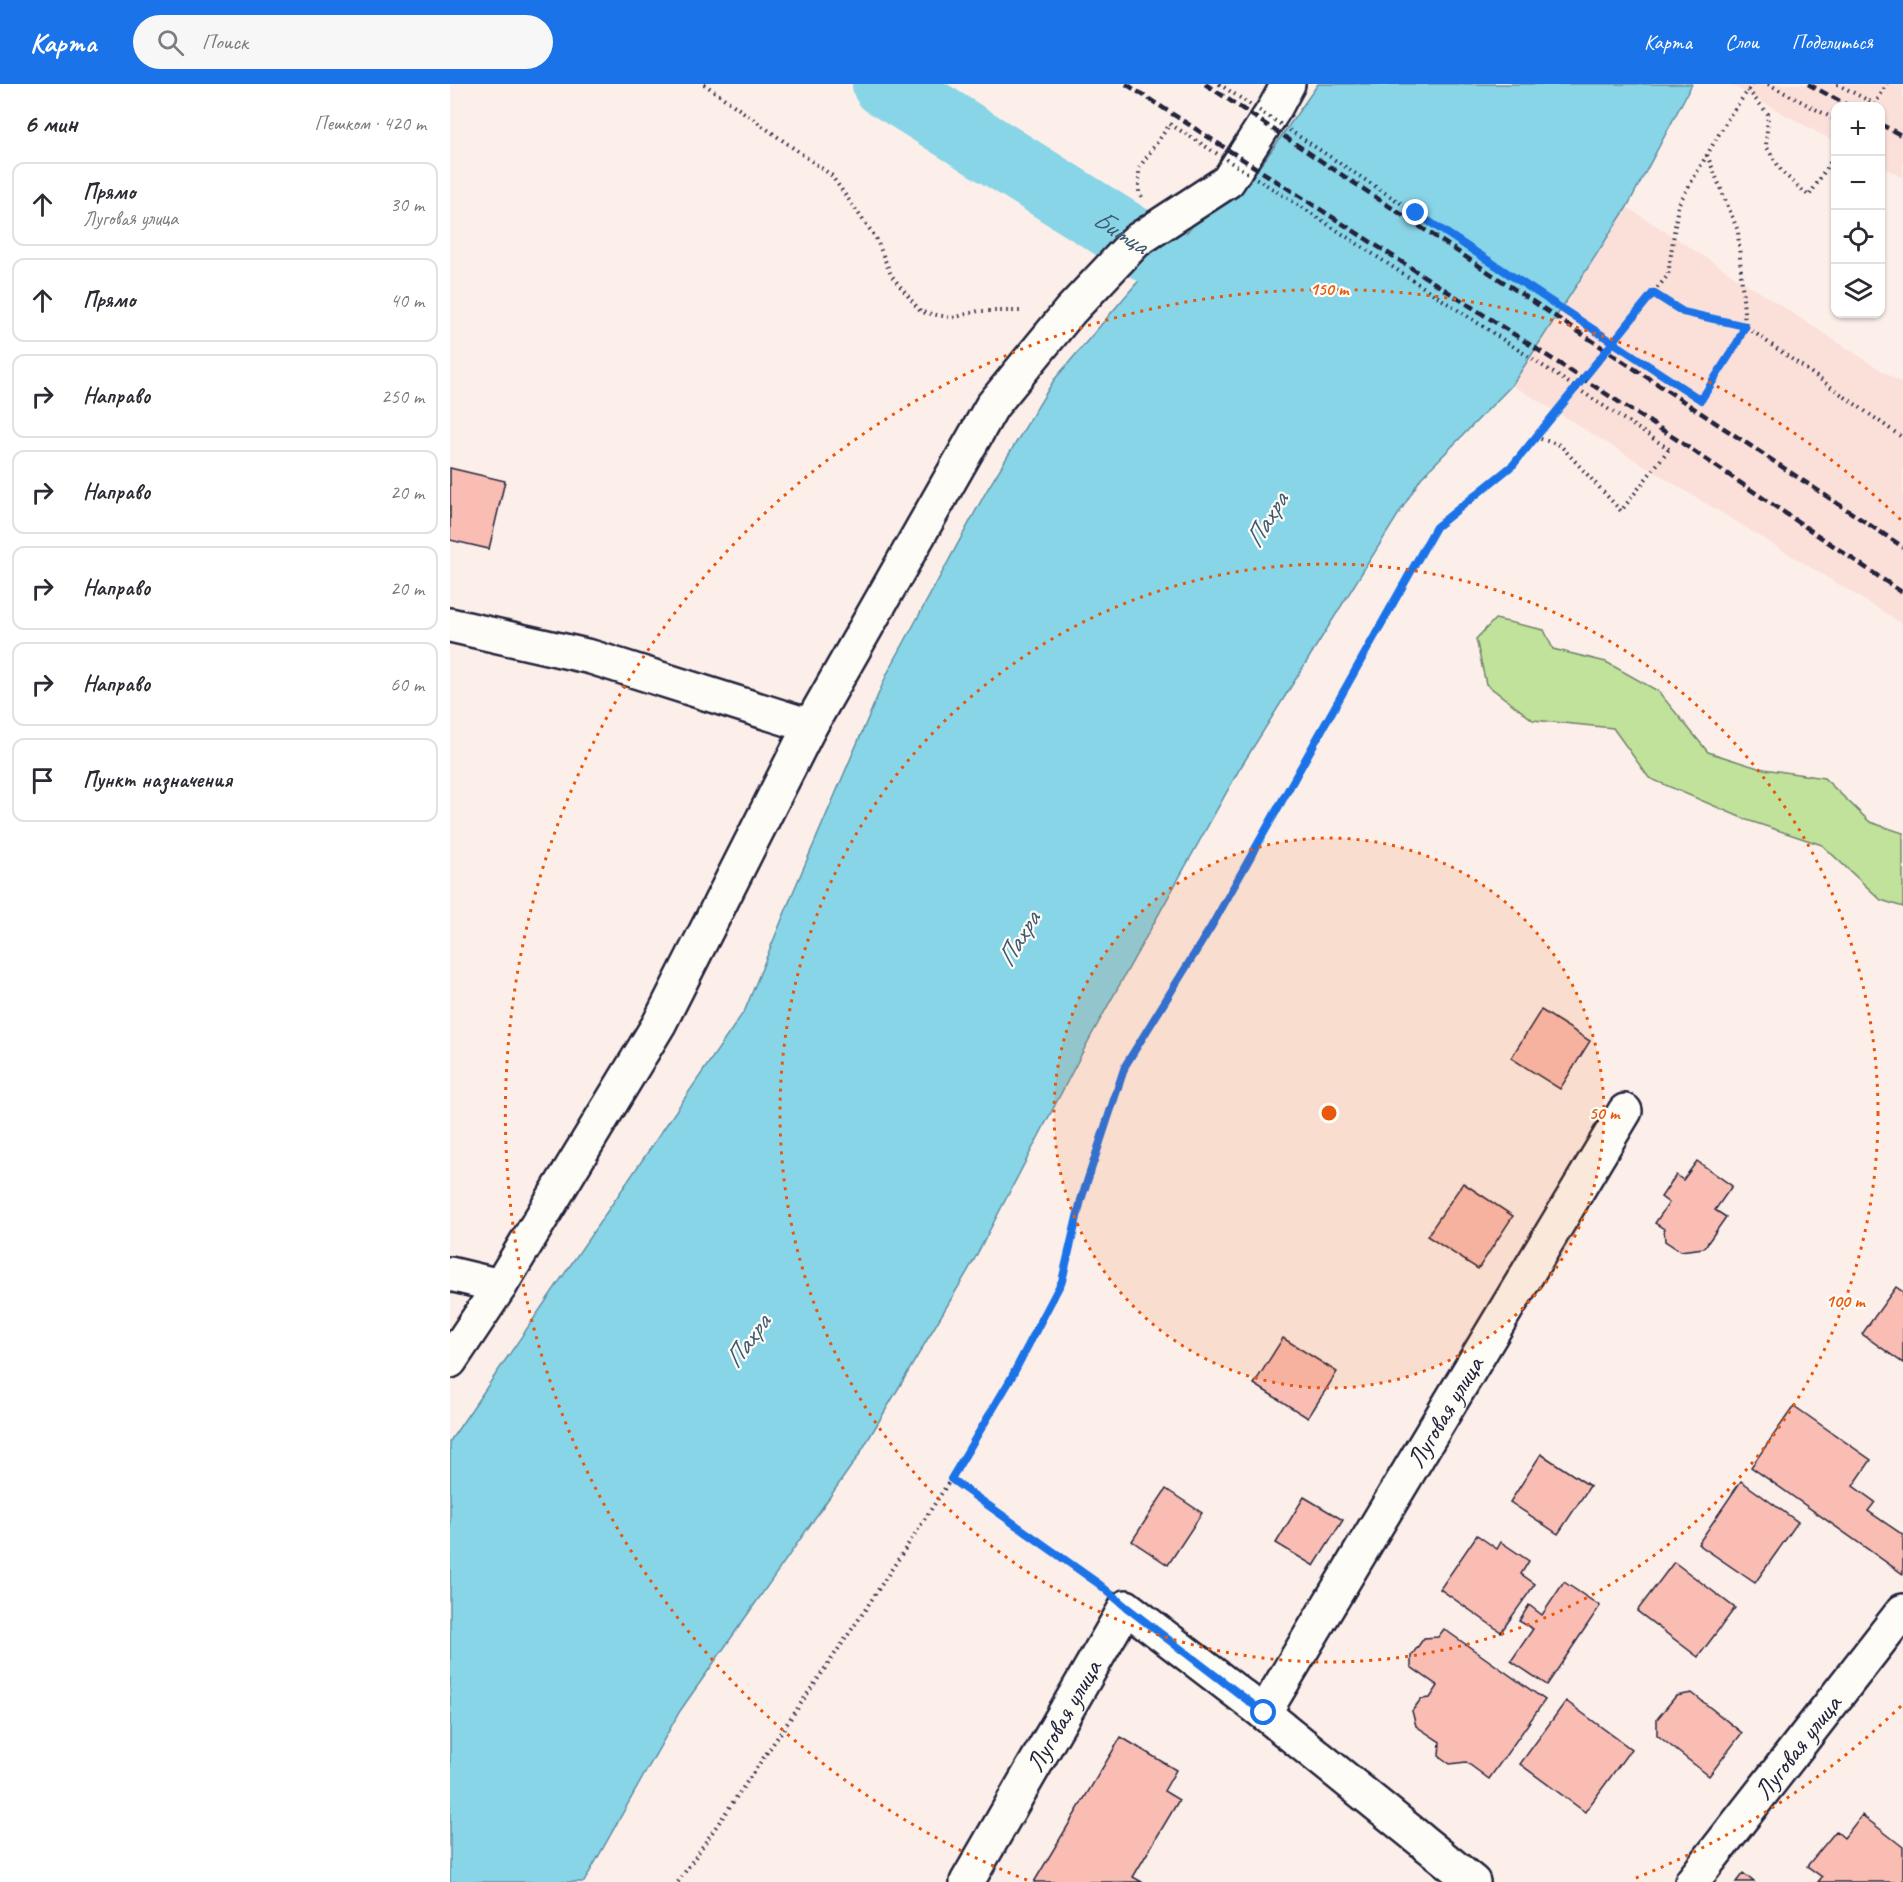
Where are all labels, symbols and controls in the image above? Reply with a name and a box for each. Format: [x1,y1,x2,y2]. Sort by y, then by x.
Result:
search box [133,15,553,69]
text: Карта [30,25,97,60]
icon: search [154,26,187,59]
text: Поиск [202,28,248,56]
text: Карта [1644,29,1692,55]
text: Слои [1725,29,1759,55]
text: Поделиться [1792,29,1873,55]
map controls [1831,102,1885,318]
button: + [1831,102,1885,156]
text: 6 мин [24,107,77,140]
text: Пешком · 420 m [314,111,426,136]
button: − [1831,156,1885,210]
text: Прямо [83,178,135,206]
icon: ahead [26,188,59,221]
text: 30 m [390,192,424,217]
route end [1402,199,1428,225]
water label: Битца [1087,202,1156,263]
text: Луговая улица [83,206,178,231]
button: locate [1831,210,1885,264]
button: layers [1831,264,1885,318]
text: 150 m [1310,278,1350,300]
icon: ahead [26,284,59,317]
text: Прямо [83,286,135,314]
text: 40 m [390,288,424,313]
icon: right [26,380,59,413]
text: Направо [83,382,150,410]
text: 250 m [381,384,424,409]
icon: right [26,476,59,509]
text: Направо [83,478,150,506]
text: 20 m [390,480,424,505]
water label: Пахра [1236,484,1297,554]
icon: right [26,572,59,605]
text: Направо [83,574,150,602]
text: 20 m [390,576,424,601]
icon: right [26,668,59,701]
text: Направо [83,670,150,698]
text: 60 m [390,672,424,697]
icon: arrive [26,764,59,797]
text: Пункт назначения [83,766,232,794]
water label: Пахра [988,903,1049,973]
text: 50 m [1589,1102,1621,1124]
centre of rings [1319,1103,1339,1123]
text: 100 m [1826,1290,1866,1312]
water label: Пахра [716,1306,779,1375]
street label: Луговая улица [1399,1349,1492,1474]
street label: Луговая улица [1018,1653,1110,1778]
street label: Луговая улица [1746,1687,1849,1806]
route start [1250,1699,1276,1725]

